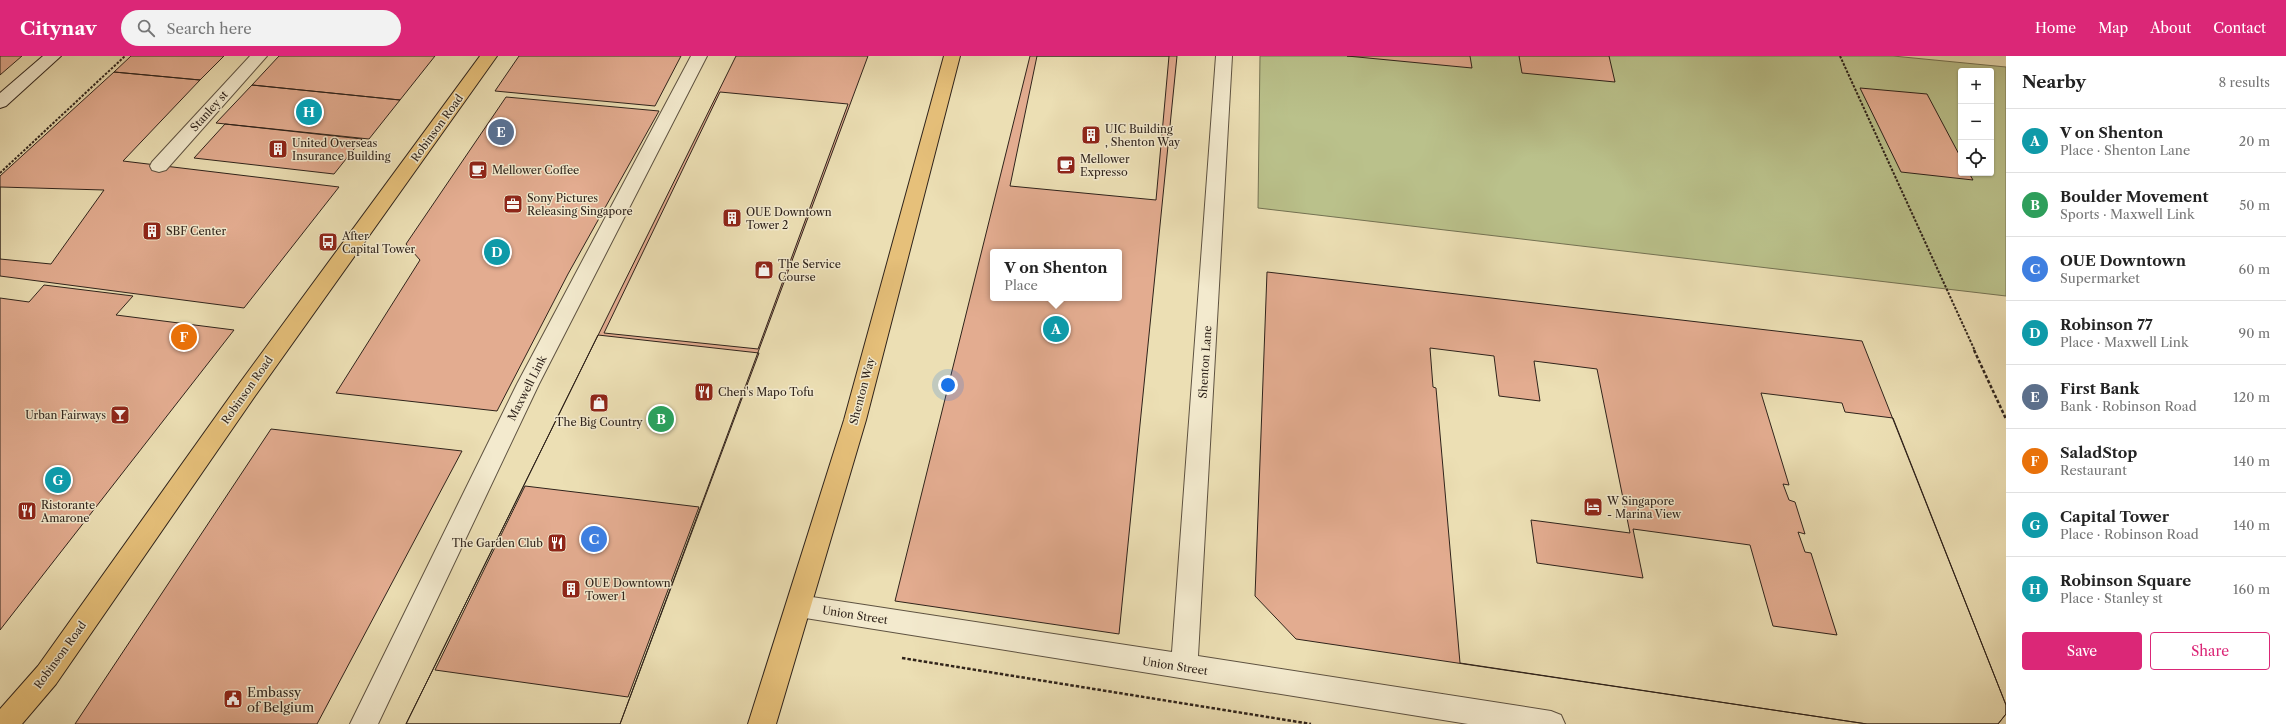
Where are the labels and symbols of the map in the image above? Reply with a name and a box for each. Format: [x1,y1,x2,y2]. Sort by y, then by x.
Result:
street label: Stanley st [187,88,231,134]
street label: Robinson Road [408,91,466,165]
pin: H [296,97,322,127]
pin: E [488,117,514,147]
place label: UIC Building , Shenton Way [1105,122,1181,149]
building icon: UIC Building , Shenton Way [1080,124,1102,146]
place label: United Overseas Insurance Building [292,136,391,163]
building icon: United Overseas Insurance Building [267,138,289,160]
place label: Mellower Expresso [1080,152,1130,179]
cafe icon: Mellower Expresso [1055,154,1077,176]
cafe icon: Mellower Coffee [467,159,489,181]
place label: Mellower Coffee [492,163,579,177]
place label: Sony Pictures Releasing Singapore [527,191,633,218]
office icon: Sony Pictures Releasing Singapore [502,193,524,215]
place label: OUE Downtown Tower 2 [746,205,832,232]
building icon: OUE Downtown Tower 2 [721,207,743,229]
building icon: SBF Center [141,220,163,242]
place label: SBF Center [166,224,227,238]
place label: After Capital Tower [341,229,416,256]
bus stop icon: After Capital Tower [317,231,339,253]
pin: D [484,237,510,267]
place label: The Service Course [778,257,841,284]
shop icon: The Service Course [753,259,775,281]
pin: A [1043,314,1069,344]
pin: F [171,322,197,352]
street label: Shenton Lane [1195,325,1215,399]
street label: Maxwell Link [505,352,550,423]
street label: Robinson Road [218,353,276,427]
street label: Shenton Way [846,355,878,426]
your location [938,375,958,395]
restaurant icon: Chen's Mapo Tofu [693,381,715,403]
place label: Chen's Mapo Tofu [718,385,814,399]
shop icon: The Big Country [588,392,610,414]
bar icon: Urban Fairways [109,404,131,426]
pin: B [648,404,674,434]
place label: Urban Fairways [25,408,106,422]
place label: The Big Country [555,415,644,429]
pin: G [45,465,71,495]
place label: W Singapore - Marina View [1606,494,1682,521]
hotel icon: W Singapore - Marina View [1582,496,1604,518]
place label: Ristorante Amarone [40,498,95,525]
restaurant icon: Ristorante Amarone [16,500,38,522]
pin: C [581,524,607,554]
restaurant icon: The Garden Club [546,532,568,554]
place label: The Garden Club [452,536,543,550]
place label: OUE Downtown Tower 1 [585,576,671,603]
building icon: OUE Downtown Tower 1 [560,578,582,600]
street label: Union Street [821,603,889,627]
street label: Robinson Road [31,618,89,692]
street label: Union Street [1141,654,1209,678]
place label: Embassy of Belgium [247,684,314,715]
public building icon: Embassy of Belgium [222,688,244,710]

